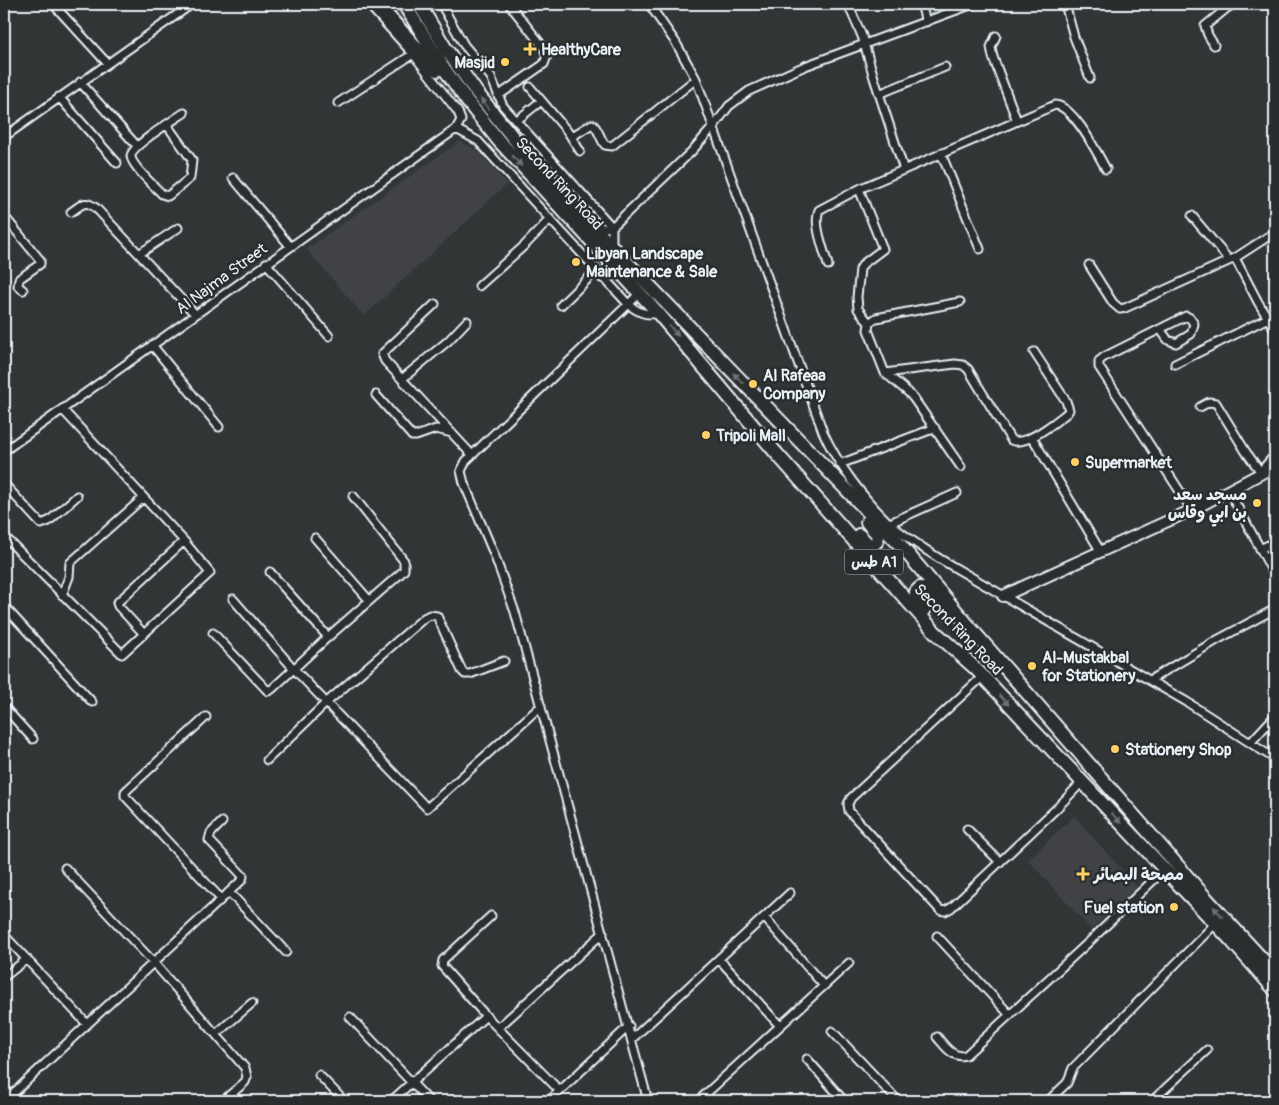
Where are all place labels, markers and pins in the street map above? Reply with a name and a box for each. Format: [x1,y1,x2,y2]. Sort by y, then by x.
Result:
place label: HealthyCare [541,40,622,60]
marker: HealthyCare [523,42,537,56]
place label: Masjid [455,53,495,73]
marker: Masjid [499,56,511,68]
place label: Libyan Landscape Maintenance & Sale [586,244,718,282]
marker: Libyan Landscape Maintenance & Sale [570,256,582,268]
place label: Al Rafeaa Company [763,366,826,404]
marker: Al Rafeaa Company [747,378,759,390]
place label: Tripoli Mall [715,426,786,446]
marker: Tripoli Mall [700,429,712,441]
place label: Supermarket [1085,453,1172,473]
marker: Supermarket [1069,456,1081,468]
place label: مسجد سعد بن ابي وقاس [1168,485,1247,527]
marker: مسجد سعد بن ابي وقاس [1251,497,1263,509]
place label: Al-Mustakbal for Stationery [1042,648,1135,686]
marker: Al-Mustakbal for Stationery [1026,660,1038,672]
place label: Stationery Shop [1125,740,1232,760]
marker: Stationery Shop [1109,743,1121,755]
place label: مصحة البصائر [1092,865,1184,885]
marker: مصحة البصائر [1076,867,1090,881]
place label: Fuel station [1084,898,1164,918]
marker: Fuel station [1168,901,1180,913]

